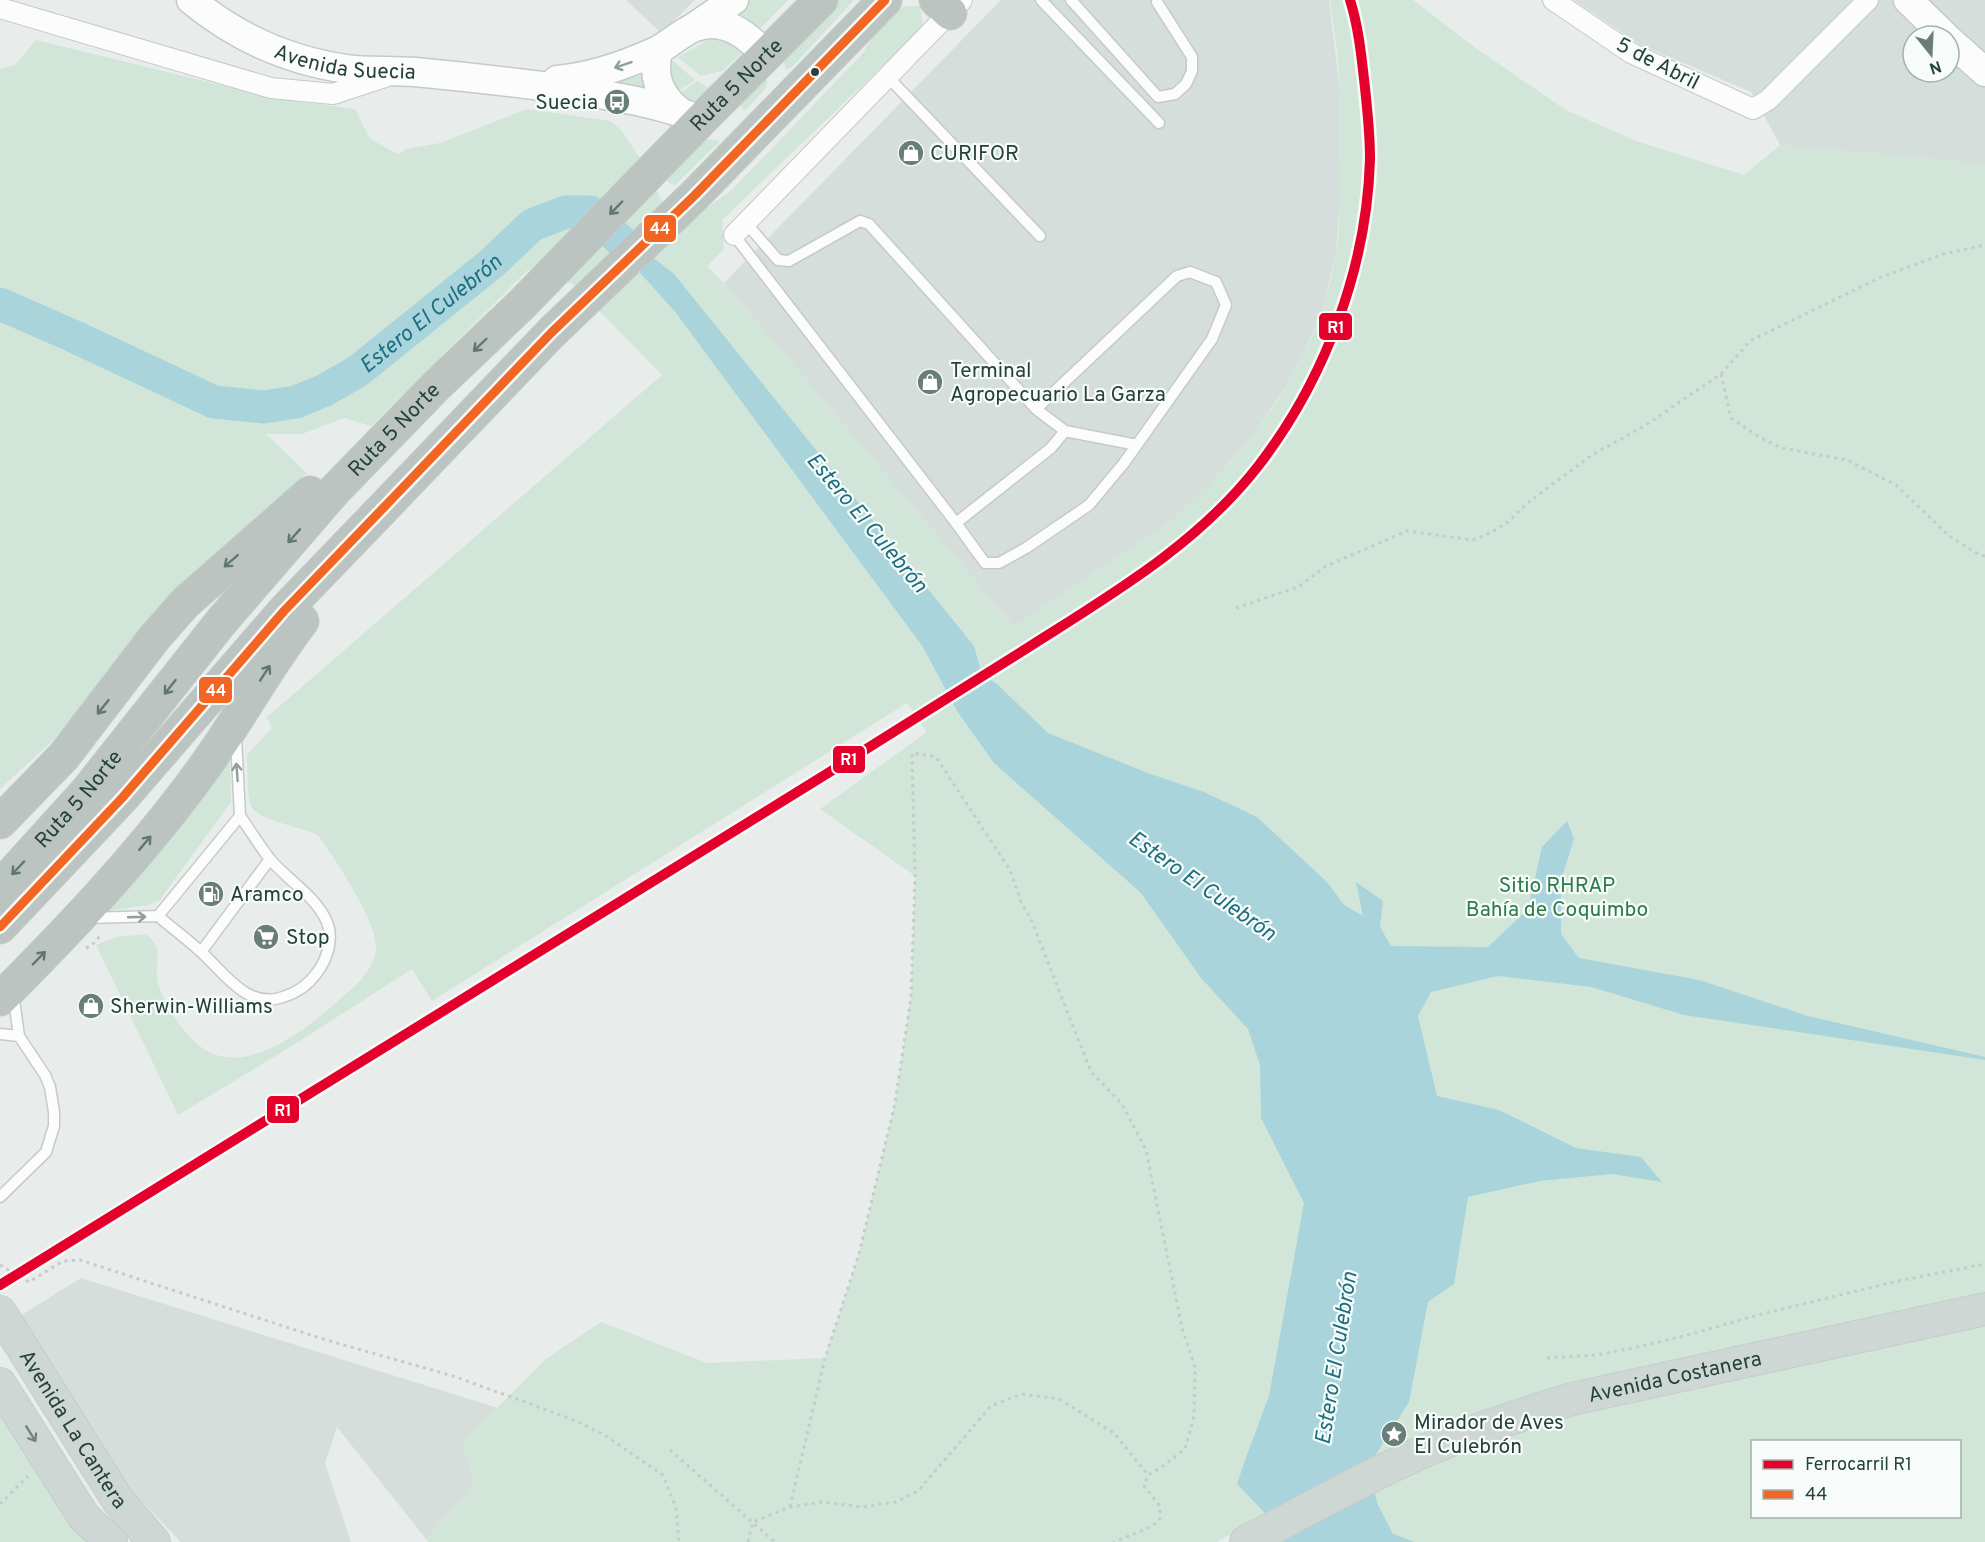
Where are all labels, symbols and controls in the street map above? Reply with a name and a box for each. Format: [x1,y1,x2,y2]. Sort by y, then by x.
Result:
north arrow [1901,24,1961,84]
street label: 5 de Abril [1611,32,1704,97]
street label: Ruta 5 Norte [685,33,790,138]
street label: Avenida Suecia [270,39,417,87]
text: N [1926,55,1944,78]
one-way arrow [614,61,633,72]
unlabelled marker [809,66,821,78]
bus stop icon: Suecia [602,87,632,117]
place label: Suecia [535,90,598,117]
shop icon: CURIFOR [896,138,926,168]
place label: CURIFOR [930,141,1019,168]
one-way arrow [609,201,624,216]
line badge: 44 [643,214,677,243]
text: 44 [650,220,670,240]
water label: Estero El Culebrón [355,250,509,380]
line badge: R1 [1318,312,1353,341]
text: R1 [1327,319,1345,339]
one-way arrow [472,337,487,352]
place label: Terminal Agropecuario La Garza [950,358,1166,409]
shop icon: Terminal Agropecuario La Garza [915,367,945,397]
street label: Ruta 5 Norte [343,378,447,483]
water label: Estero El Culebrón [800,448,933,599]
one-way arrow [287,529,301,544]
one-way arrow [224,554,239,568]
one-way arrow [259,666,271,682]
line badge: 44 [198,676,233,704]
one-way arrow [164,679,177,695]
text: 44 [206,682,226,702]
one-way arrow [96,699,109,715]
street label: Ruta 5 Norte [30,745,129,855]
line badge: R1 [832,745,866,774]
text: R1 [840,751,858,771]
one-way arrow [232,763,243,782]
water label: Estero El Culebrón [1122,826,1281,948]
one-way arrow [139,835,152,851]
one-way arrow [11,861,25,876]
park label: Sitio RHRAP Bahía de Coquimbo [1466,873,1648,924]
fuel station icon: Aramco [196,879,226,909]
place label: Aramco [230,882,304,909]
one-way arrow [126,911,146,922]
supermarket icon: Stop [251,922,281,952]
place label: Stop [286,925,330,952]
one-way arrow [32,951,47,966]
shop icon: Sherwin-Williams [76,991,106,1021]
place label: Sherwin-Williams [110,994,273,1021]
line badge: R1 [266,1095,300,1124]
text: R1 [274,1102,292,1122]
water label: Estero El Culebrón [1310,1270,1364,1447]
street label: Avenida La Cantera [12,1345,132,1515]
street label: Avenida Costanera [1586,1346,1764,1410]
place label: Mirador de Aves El Culebrón [1414,1410,1564,1461]
place icon: Mirador de Aves El Culebrón [1379,1419,1409,1449]
one-way arrow [26,1425,38,1442]
legend [1751,1440,1961,1518]
text: Ferrocarril R1 [1805,1454,1912,1477]
text: 44 [1805,1484,1827,1507]

